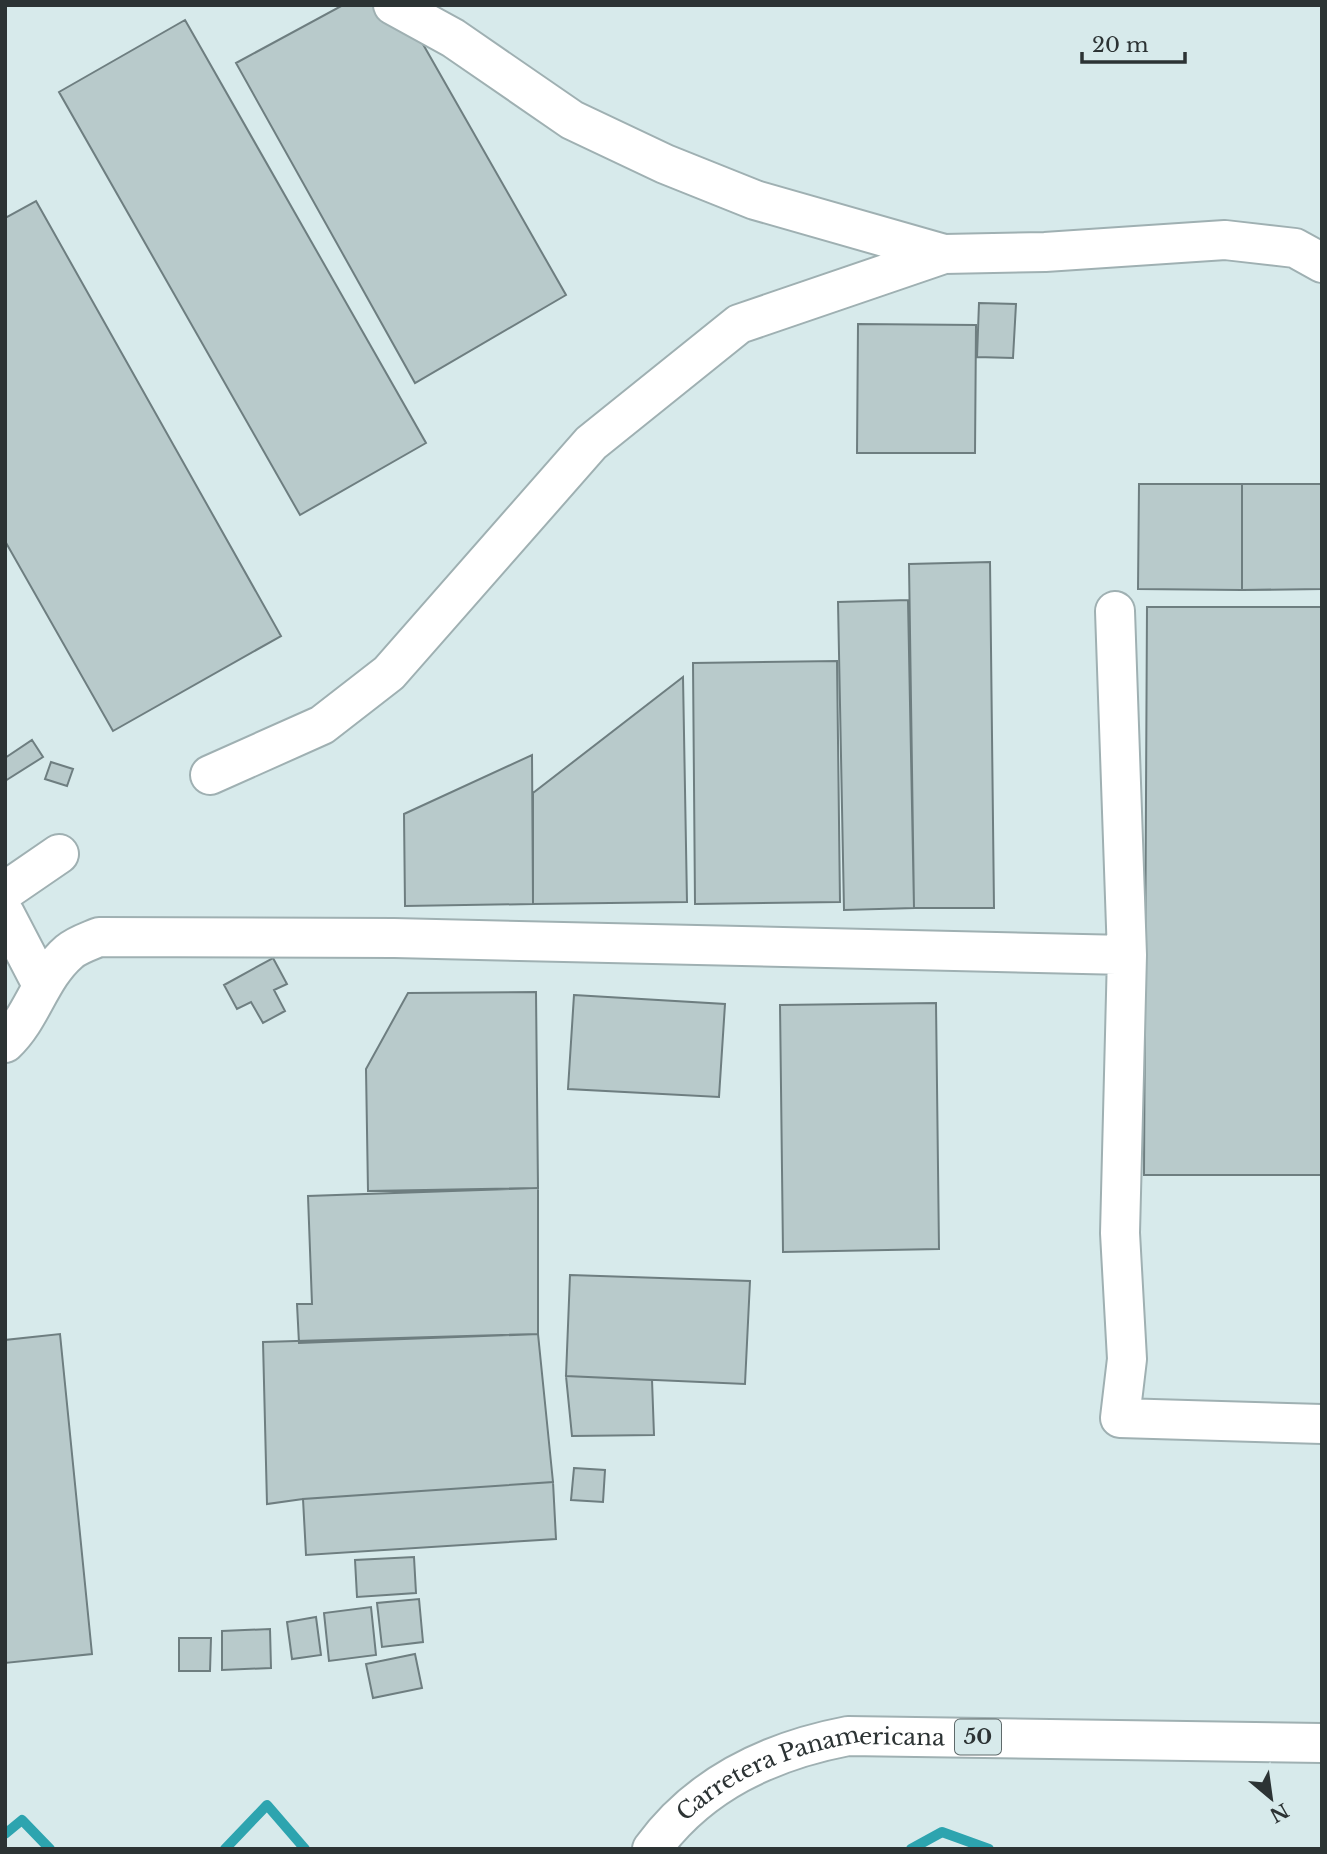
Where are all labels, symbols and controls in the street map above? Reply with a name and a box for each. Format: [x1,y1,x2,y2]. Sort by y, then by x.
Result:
scale bar [1082,21,1185,65]
text: 20 m [1092,32,1149,58]
street label: Carretera Panamericana [671,1720,945,1826]
road number: 50 [955,1720,1001,1754]
north arrow [1236,1763,1306,1833]
text: N [1265,1798,1292,1827]

